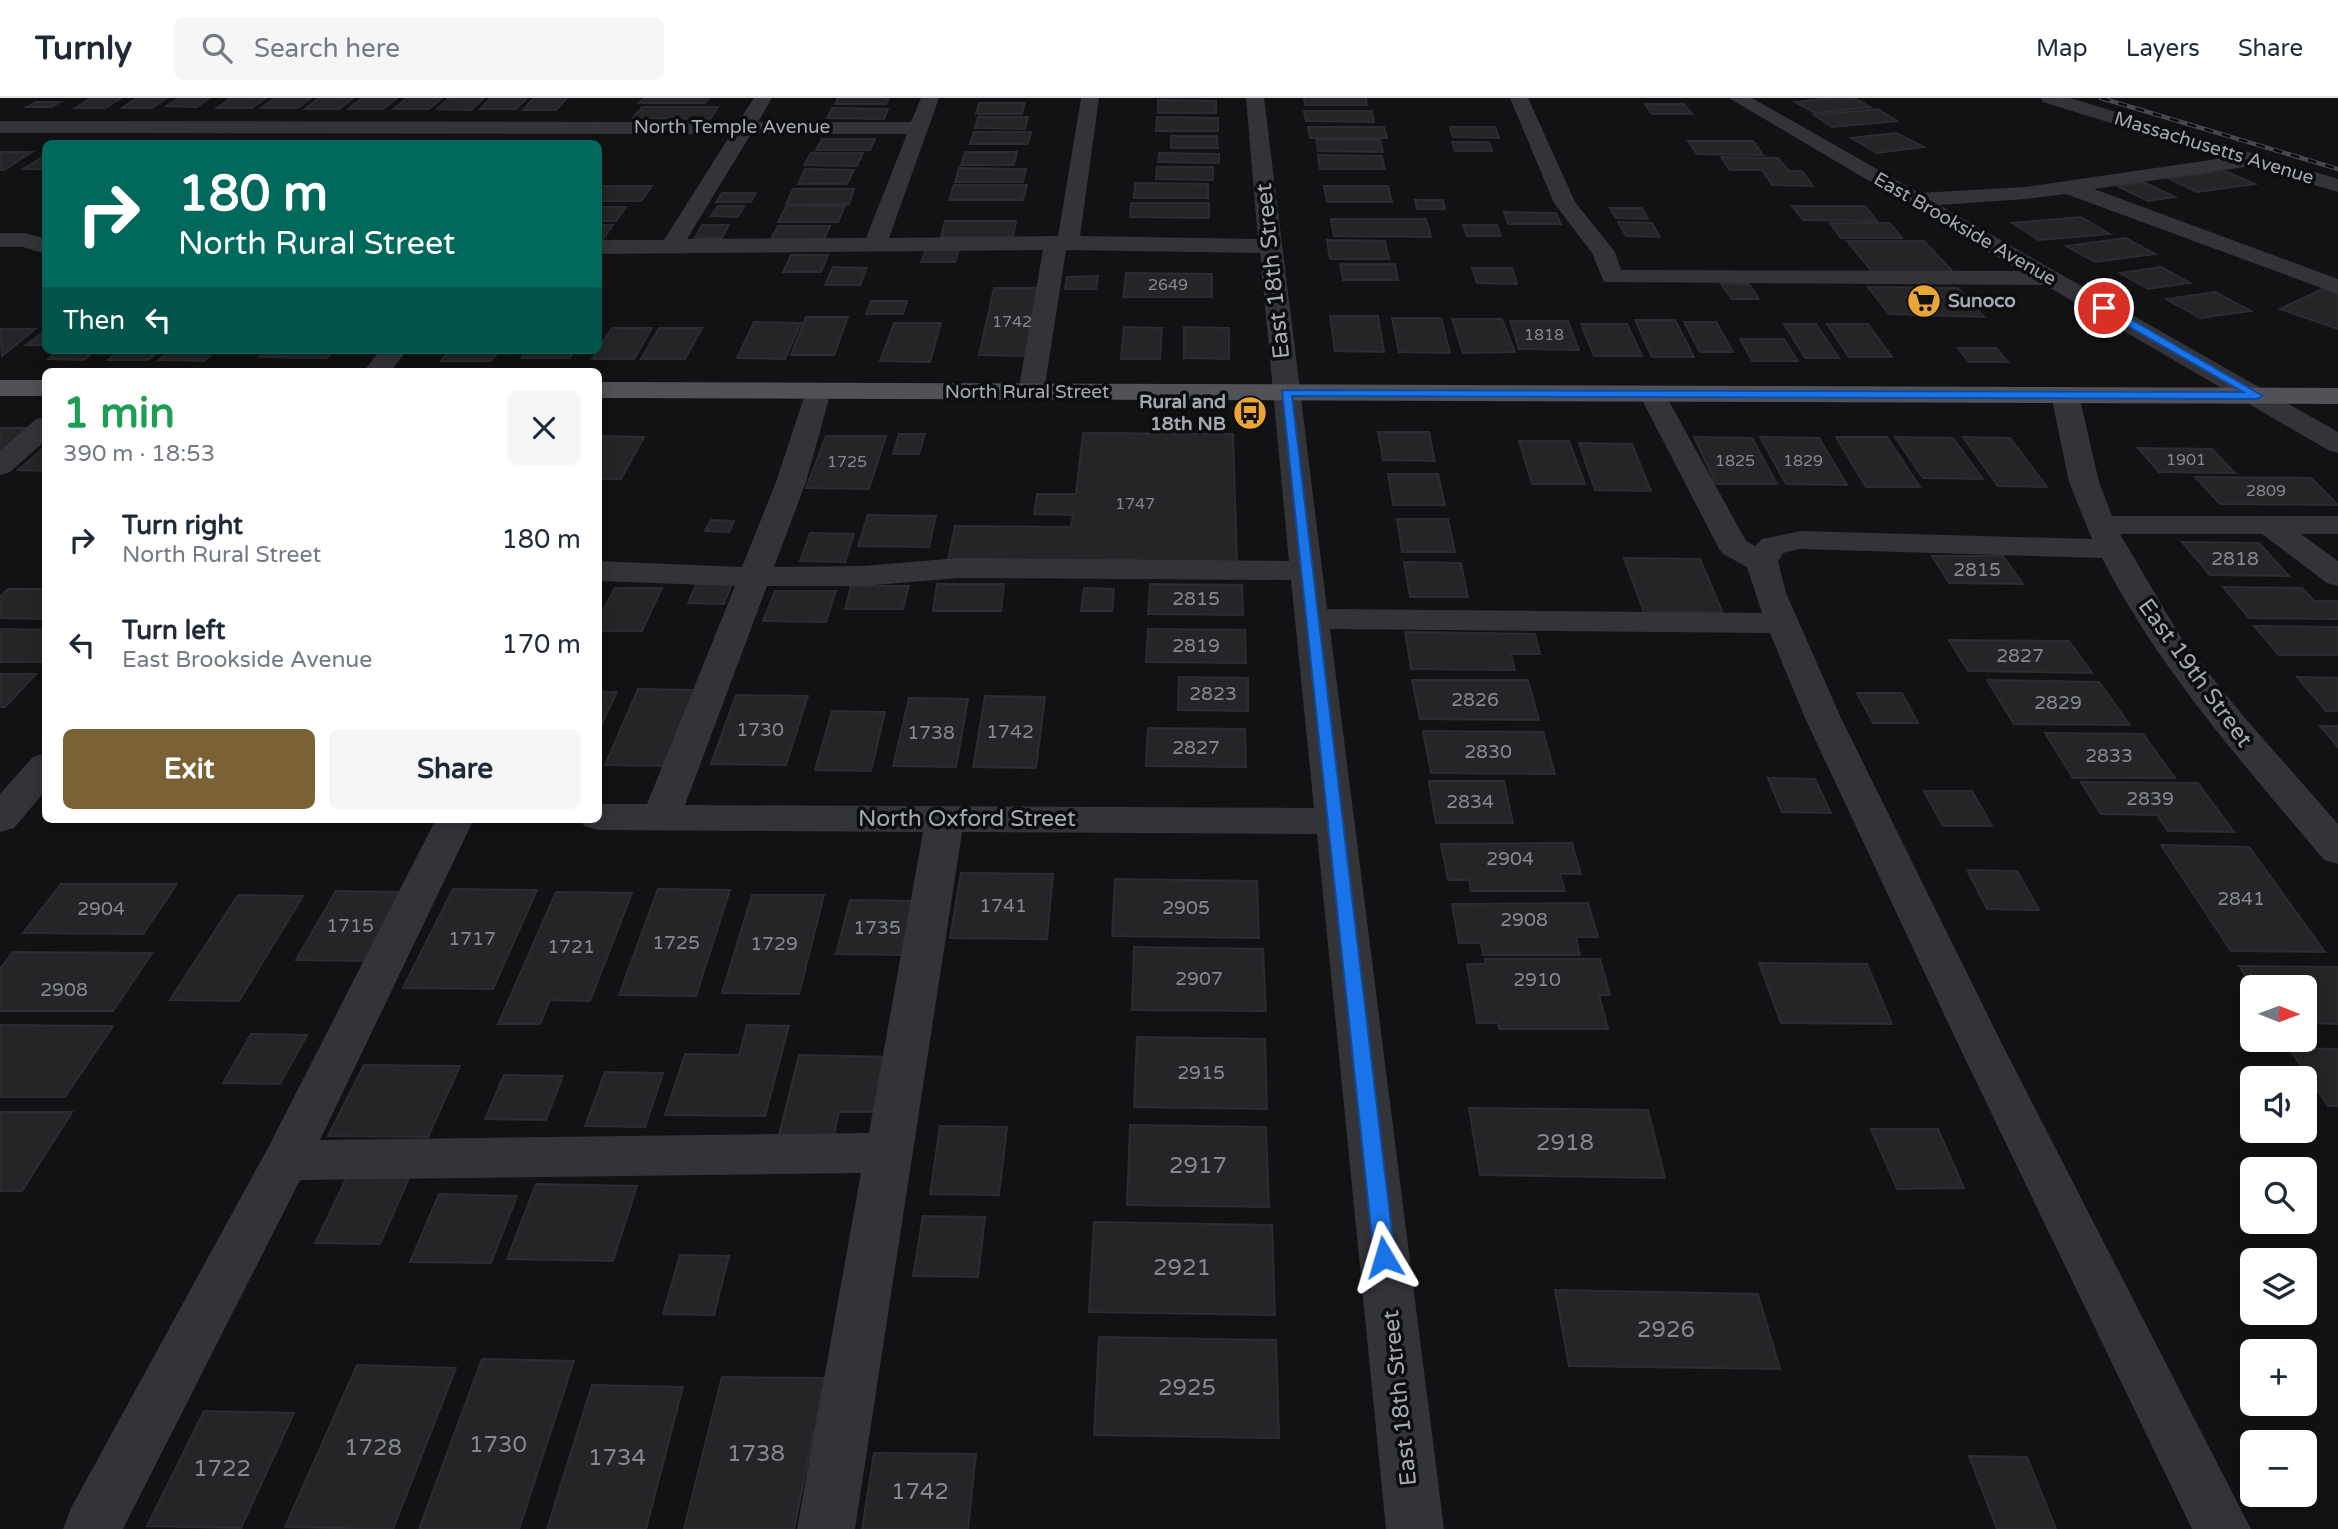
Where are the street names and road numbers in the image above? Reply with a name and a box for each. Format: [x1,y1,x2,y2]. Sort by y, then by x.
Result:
street label: Massachusetts Avenue [2112,107,2316,189]
street label: North Temple Avenue [634,116,830,138]
street label: East Brookside Avenue [1870,168,2060,290]
street label: East 18th Street [1250,182,1296,360]
street label: North Rural Street [945,381,1109,403]
street label: East 19th Street [2132,593,2258,753]
street label: North Oxford Street [858,805,1076,833]
street label: East 18th Street [1377,1309,1423,1487]

